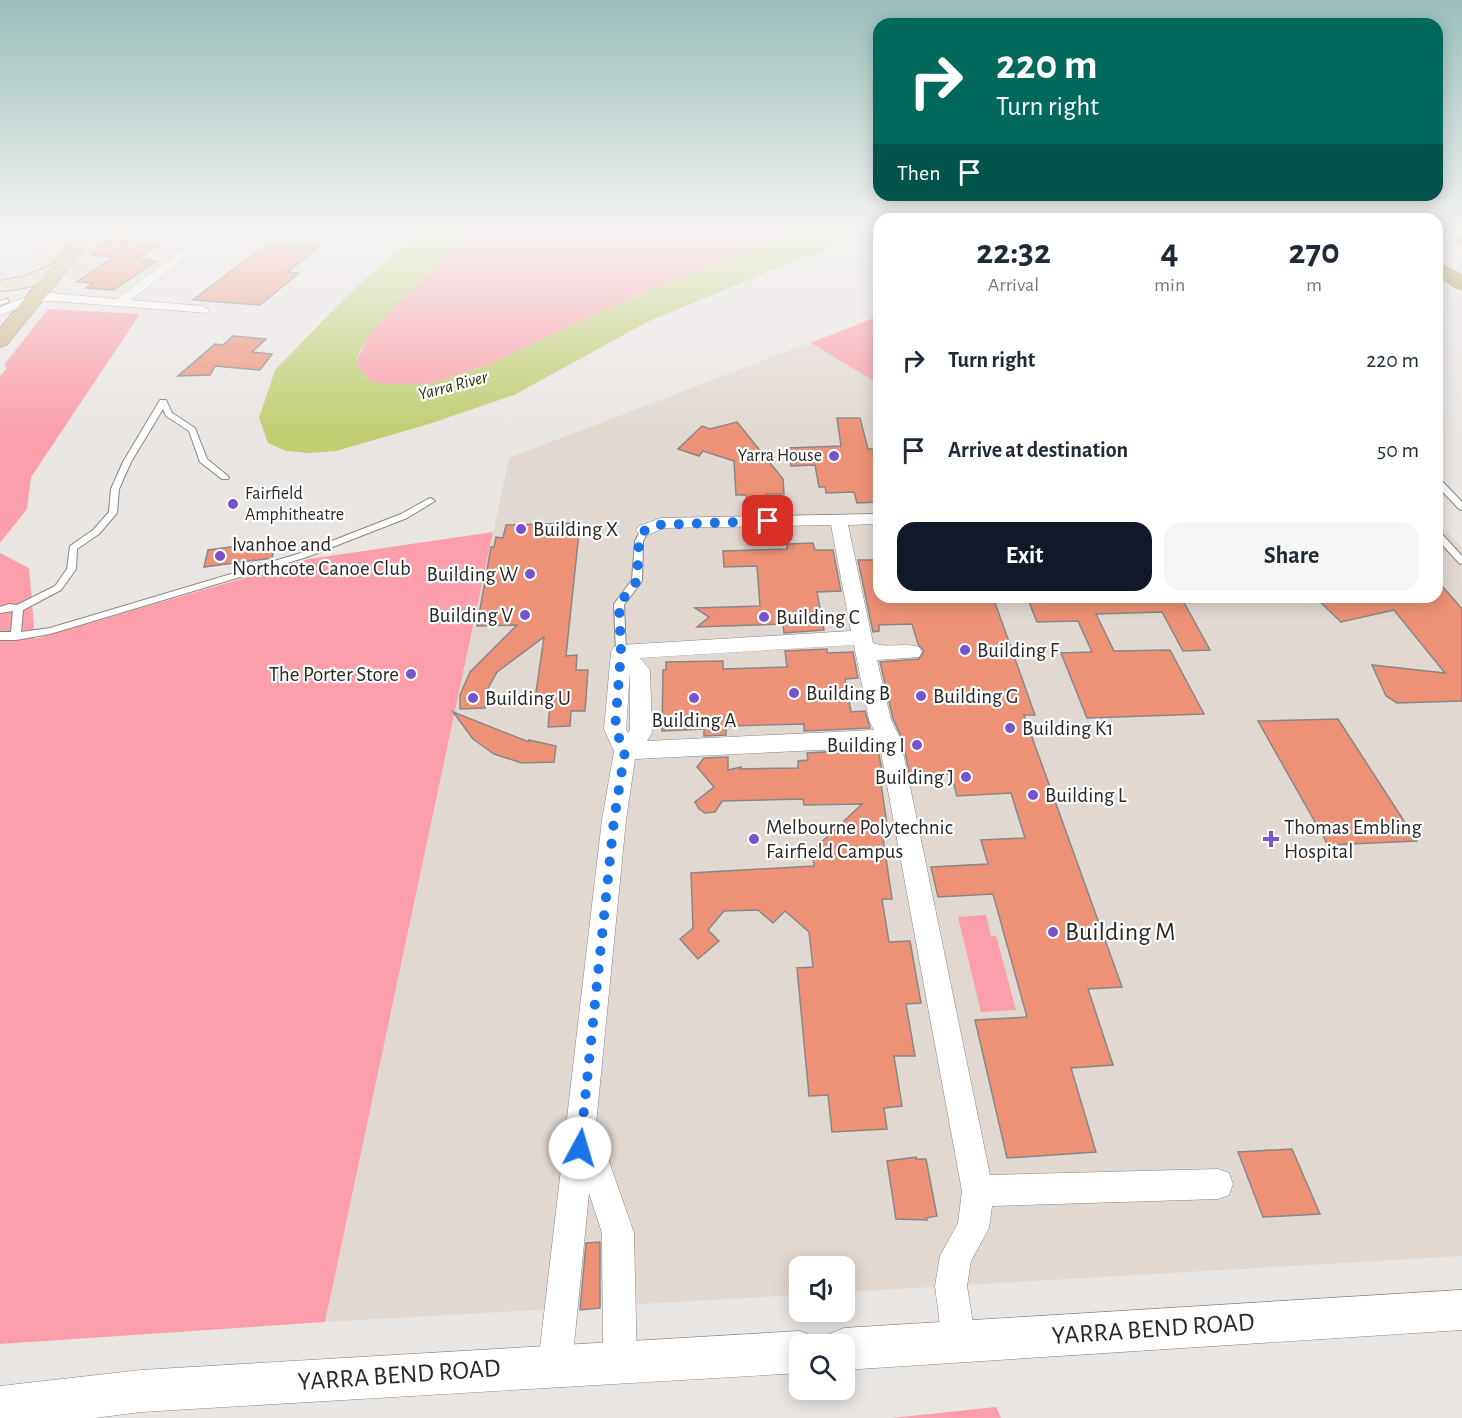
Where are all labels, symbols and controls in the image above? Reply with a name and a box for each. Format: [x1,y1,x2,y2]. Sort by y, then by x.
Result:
icon: right [897,42,975,120]
text: 220 m [996,44,1098,86]
text: Turn right [996,93,1099,120]
icon: arrive [953,156,986,189]
text: Then [897,162,941,184]
text: 22:32 [976,234,1051,270]
text: 4 [1161,234,1179,270]
text: 270 [1288,234,1340,270]
text: Arrival [988,275,1039,295]
text: min [1154,275,1185,295]
text: m [1306,275,1322,295]
icon: right [897,344,930,377]
text: Turn right [948,349,1035,371]
text: 220 m [1366,349,1419,371]
water label: Yarra River [416,368,491,404]
icon: arrive [897,434,930,467]
text: Arrive at destination [948,439,1128,461]
text: 50 m [1377,439,1419,461]
place label: Yarra House [738,447,822,465]
marker: Yarra House [827,449,841,463]
place label: Fairfield Amphitheatre [245,485,344,524]
pin [742,495,793,546]
marker: Fairfield Amphitheatre [226,497,240,511]
icon: arrive [751,504,784,537]
place label: Building X [533,519,618,540]
marker: Building X [514,522,528,536]
button: Exit [897,522,1152,591]
button: Share [1164,522,1419,591]
place label: Ivanhoe and Northcote Canoe Club [232,534,411,579]
marker: Ivanhoe and Northcote Canoe Club [213,549,227,563]
place label: Building W [427,564,518,585]
marker: Building W [523,567,537,581]
place label: Building V [428,605,513,626]
place label: Building C [776,607,860,628]
marker: Building V [518,608,532,622]
marker: Building C [757,610,771,624]
place label: Building F [977,640,1060,661]
marker: Building F [958,643,972,657]
place label: The Porter Store [269,664,399,685]
marker: The Porter Store [404,667,418,681]
place label: Building B [806,683,890,704]
marker: Building B [787,686,801,700]
place label: Building G [933,686,1018,707]
place label: Building U [485,688,571,709]
marker: Building G [914,689,928,703]
marker: Building U [466,691,480,705]
marker: Building A [687,691,701,705]
place label: Building A [652,710,736,731]
place label: Building K1 [1022,718,1113,739]
marker: Building K1 [1003,721,1017,735]
place label: Building I [827,735,905,756]
marker: Building I [910,738,924,752]
place label: Building J [875,767,954,788]
marker: Building J [959,770,973,784]
place label: Building L [1045,785,1127,806]
marker: Building L [1026,788,1040,802]
place label: Melbourne Polytechnic Fairfield Campus [766,817,953,862]
place label: Thomas Embling Hospital [1284,817,1422,862]
marker: Thomas Embling Hospital [1262,830,1280,848]
marker: Melbourne Polytechnic Fairfield Campus [747,832,761,846]
place label: Building M [1065,919,1176,945]
marker: Building M [1046,925,1060,939]
position arrow [548,1116,612,1180]
map controls [789,1256,855,1400]
button: sound [789,1256,855,1322]
street label: YARRA BEND ROAD [1051,1309,1255,1349]
button: search [789,1334,855,1400]
street label: YARRA BEND ROAD [297,1355,501,1395]

